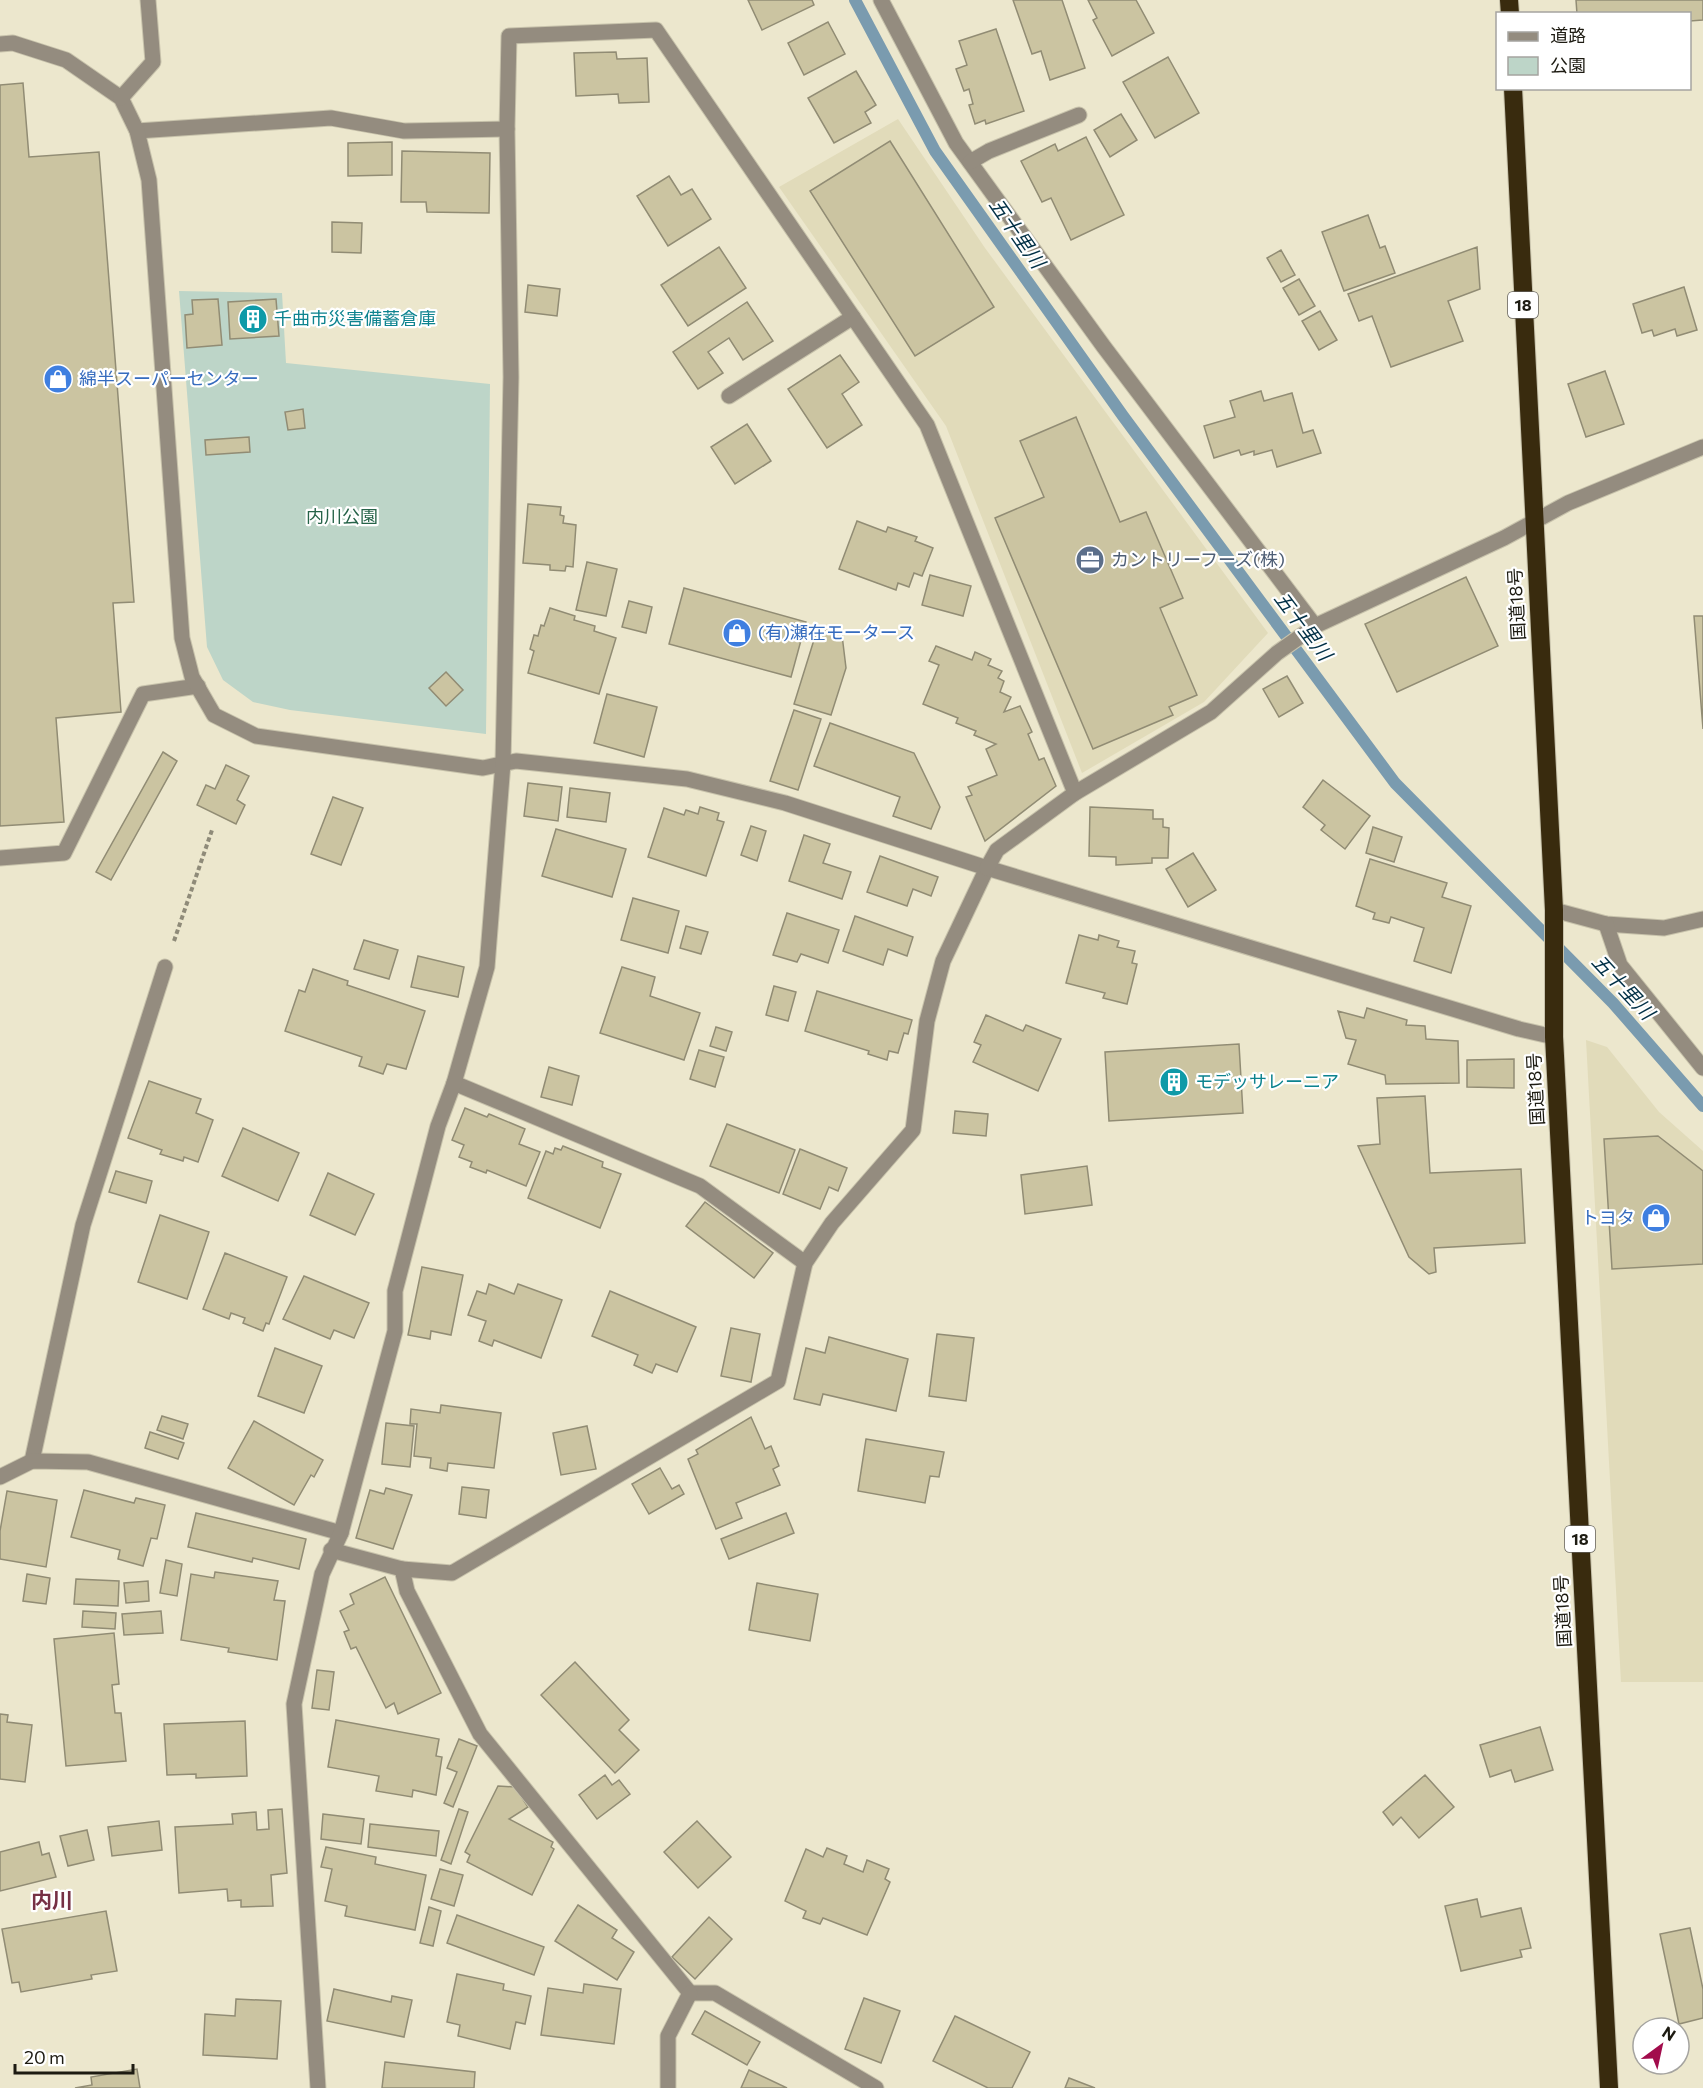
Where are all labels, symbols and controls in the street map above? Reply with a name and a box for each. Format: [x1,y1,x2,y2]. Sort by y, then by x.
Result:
legend [1496,12,1691,90]
text: 道路 [1550,24,1586,46]
text: 公園 [1550,54,1586,76]
water label: 五十里川 [985,193,1052,274]
road number: 18 [1508,292,1538,318]
building icon: 千曲市災害備蓄倉庫 [237,303,269,335]
place label: 千曲市災害備蓄倉庫 [274,307,436,329]
shop icon: 綿半スーパーセンター [42,363,74,395]
place label: 綿半スーパーセンター [79,367,259,389]
park label: 内川公園 [306,505,378,527]
office icon: カントリーフーズ(株) [1074,544,1106,576]
place label: カントリーフーズ(株) [1111,548,1285,570]
street label: 国道18号 [1503,567,1529,641]
water label: 五十里川 [1270,586,1339,666]
shop icon: (有)瀬在モータース [721,617,753,649]
place label: (有)瀬在モータース [758,621,915,643]
water label: 五十里川 [1588,949,1661,1025]
street label: 国道18号 [1522,1052,1548,1126]
building icon: モデッサレーニア [1158,1066,1190,1098]
place label: モデッサレーニア [1195,1070,1339,1092]
shop icon: トヨタ [1640,1202,1672,1234]
place label: トヨタ [1581,1206,1635,1228]
road number: 18 [1565,1526,1595,1552]
street label: 国道18号 [1549,1574,1575,1648]
district label: 内川 [31,1887,73,1912]
north arrow [1631,2016,1691,2076]
text: N [1659,2022,1680,2044]
scale bar [15,2037,134,2075]
text: 20 m [24,2046,65,2068]

